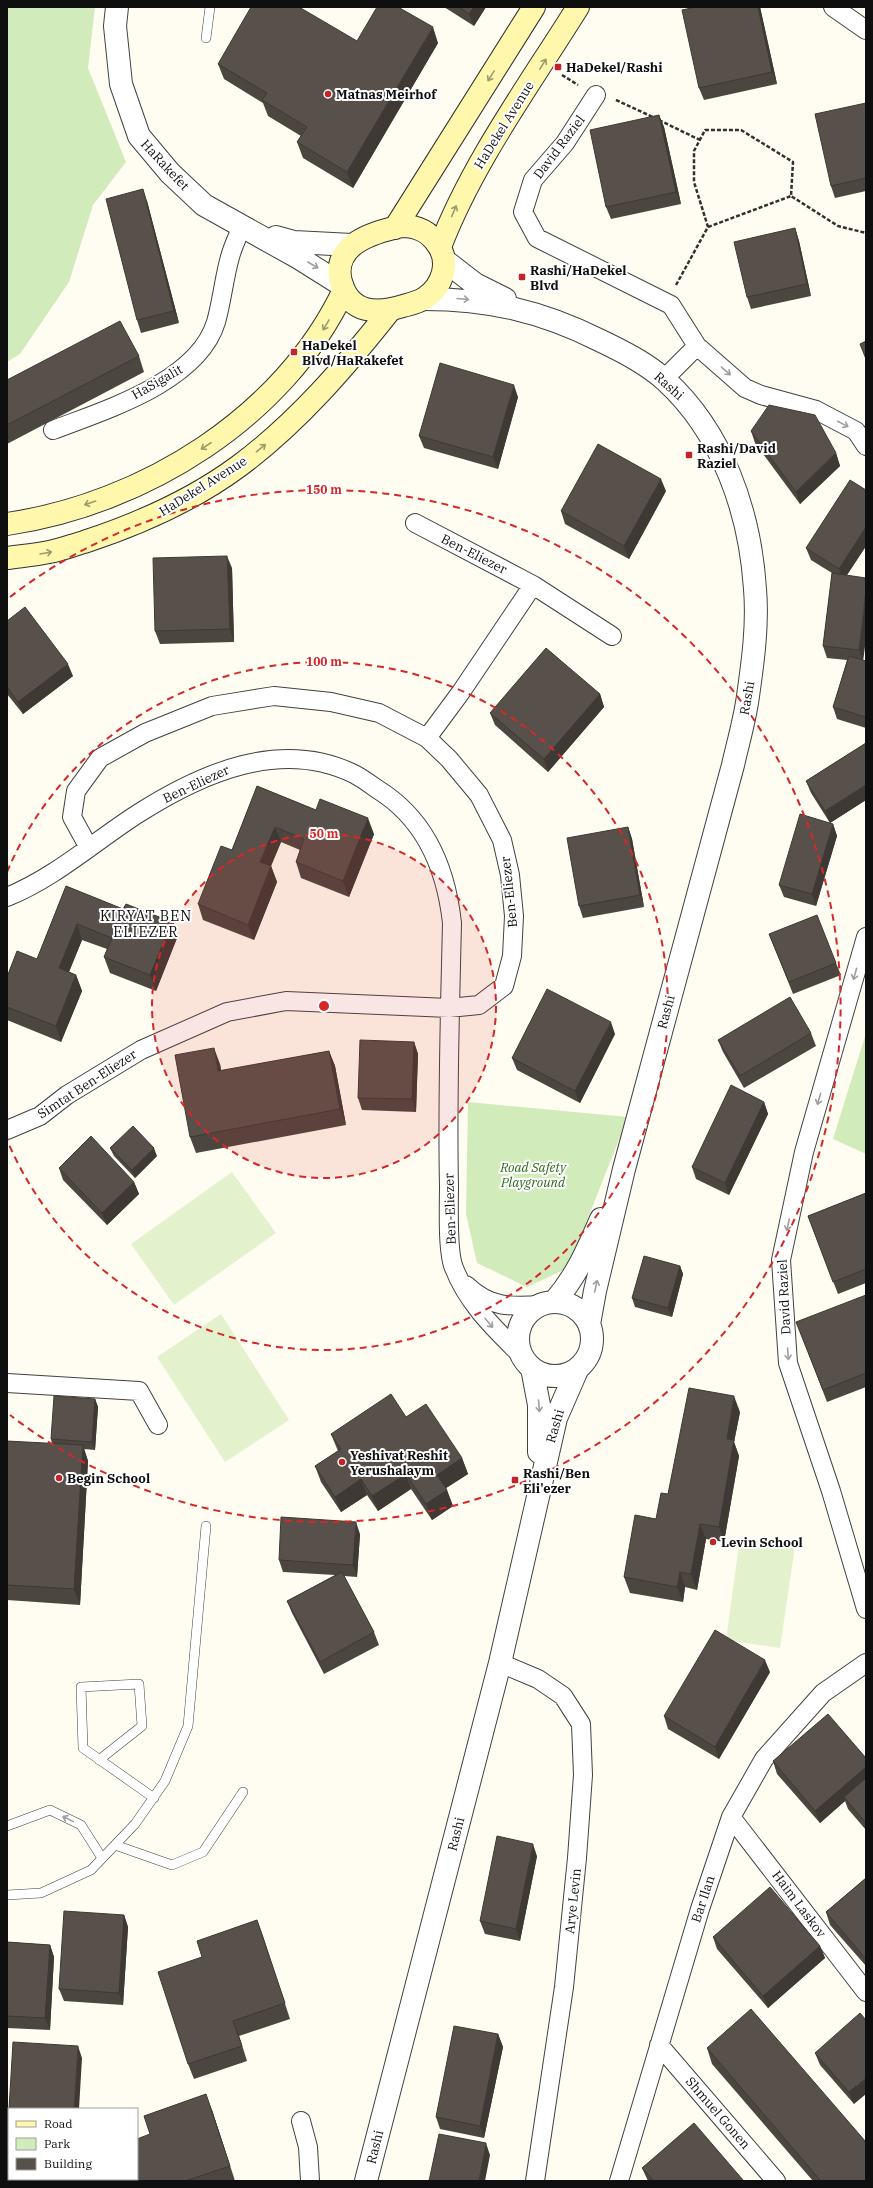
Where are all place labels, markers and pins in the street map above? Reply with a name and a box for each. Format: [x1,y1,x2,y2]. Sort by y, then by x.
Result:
place label: HaDekel/Rashi [566,59,663,76]
marker: HaDekel/Rashi [553,62,563,72]
place label: Matnas Meirhof [336,86,437,103]
marker: Matnas Meirhof [323,89,333,99]
place label: Rashi/HaDekel Blvd [530,262,627,294]
marker: Rashi/HaDekel Blvd [517,272,527,282]
place label: HaDekel Blvd/HaRakefet [302,337,403,369]
marker: HaDekel Blvd/HaRakefet [289,347,299,357]
place label: Rashi/David Raziel [697,440,776,472]
marker: Rashi/David Raziel [684,450,694,460]
centre of rings [317,999,331,1013]
place label: Yeshivat Reshit Yerushalaym [350,1447,448,1479]
marker: Yeshivat Reshit Yerushalaym [337,1457,347,1467]
place label: Rashi/Ben Eli'ezer [523,1465,590,1497]
place label: Begin School [67,1470,150,1487]
marker: Begin School [54,1473,64,1483]
marker: Rashi/Ben Eli'ezer [510,1475,520,1485]
place label: Levin School [721,1534,803,1551]
marker: Levin School [708,1537,718,1547]

